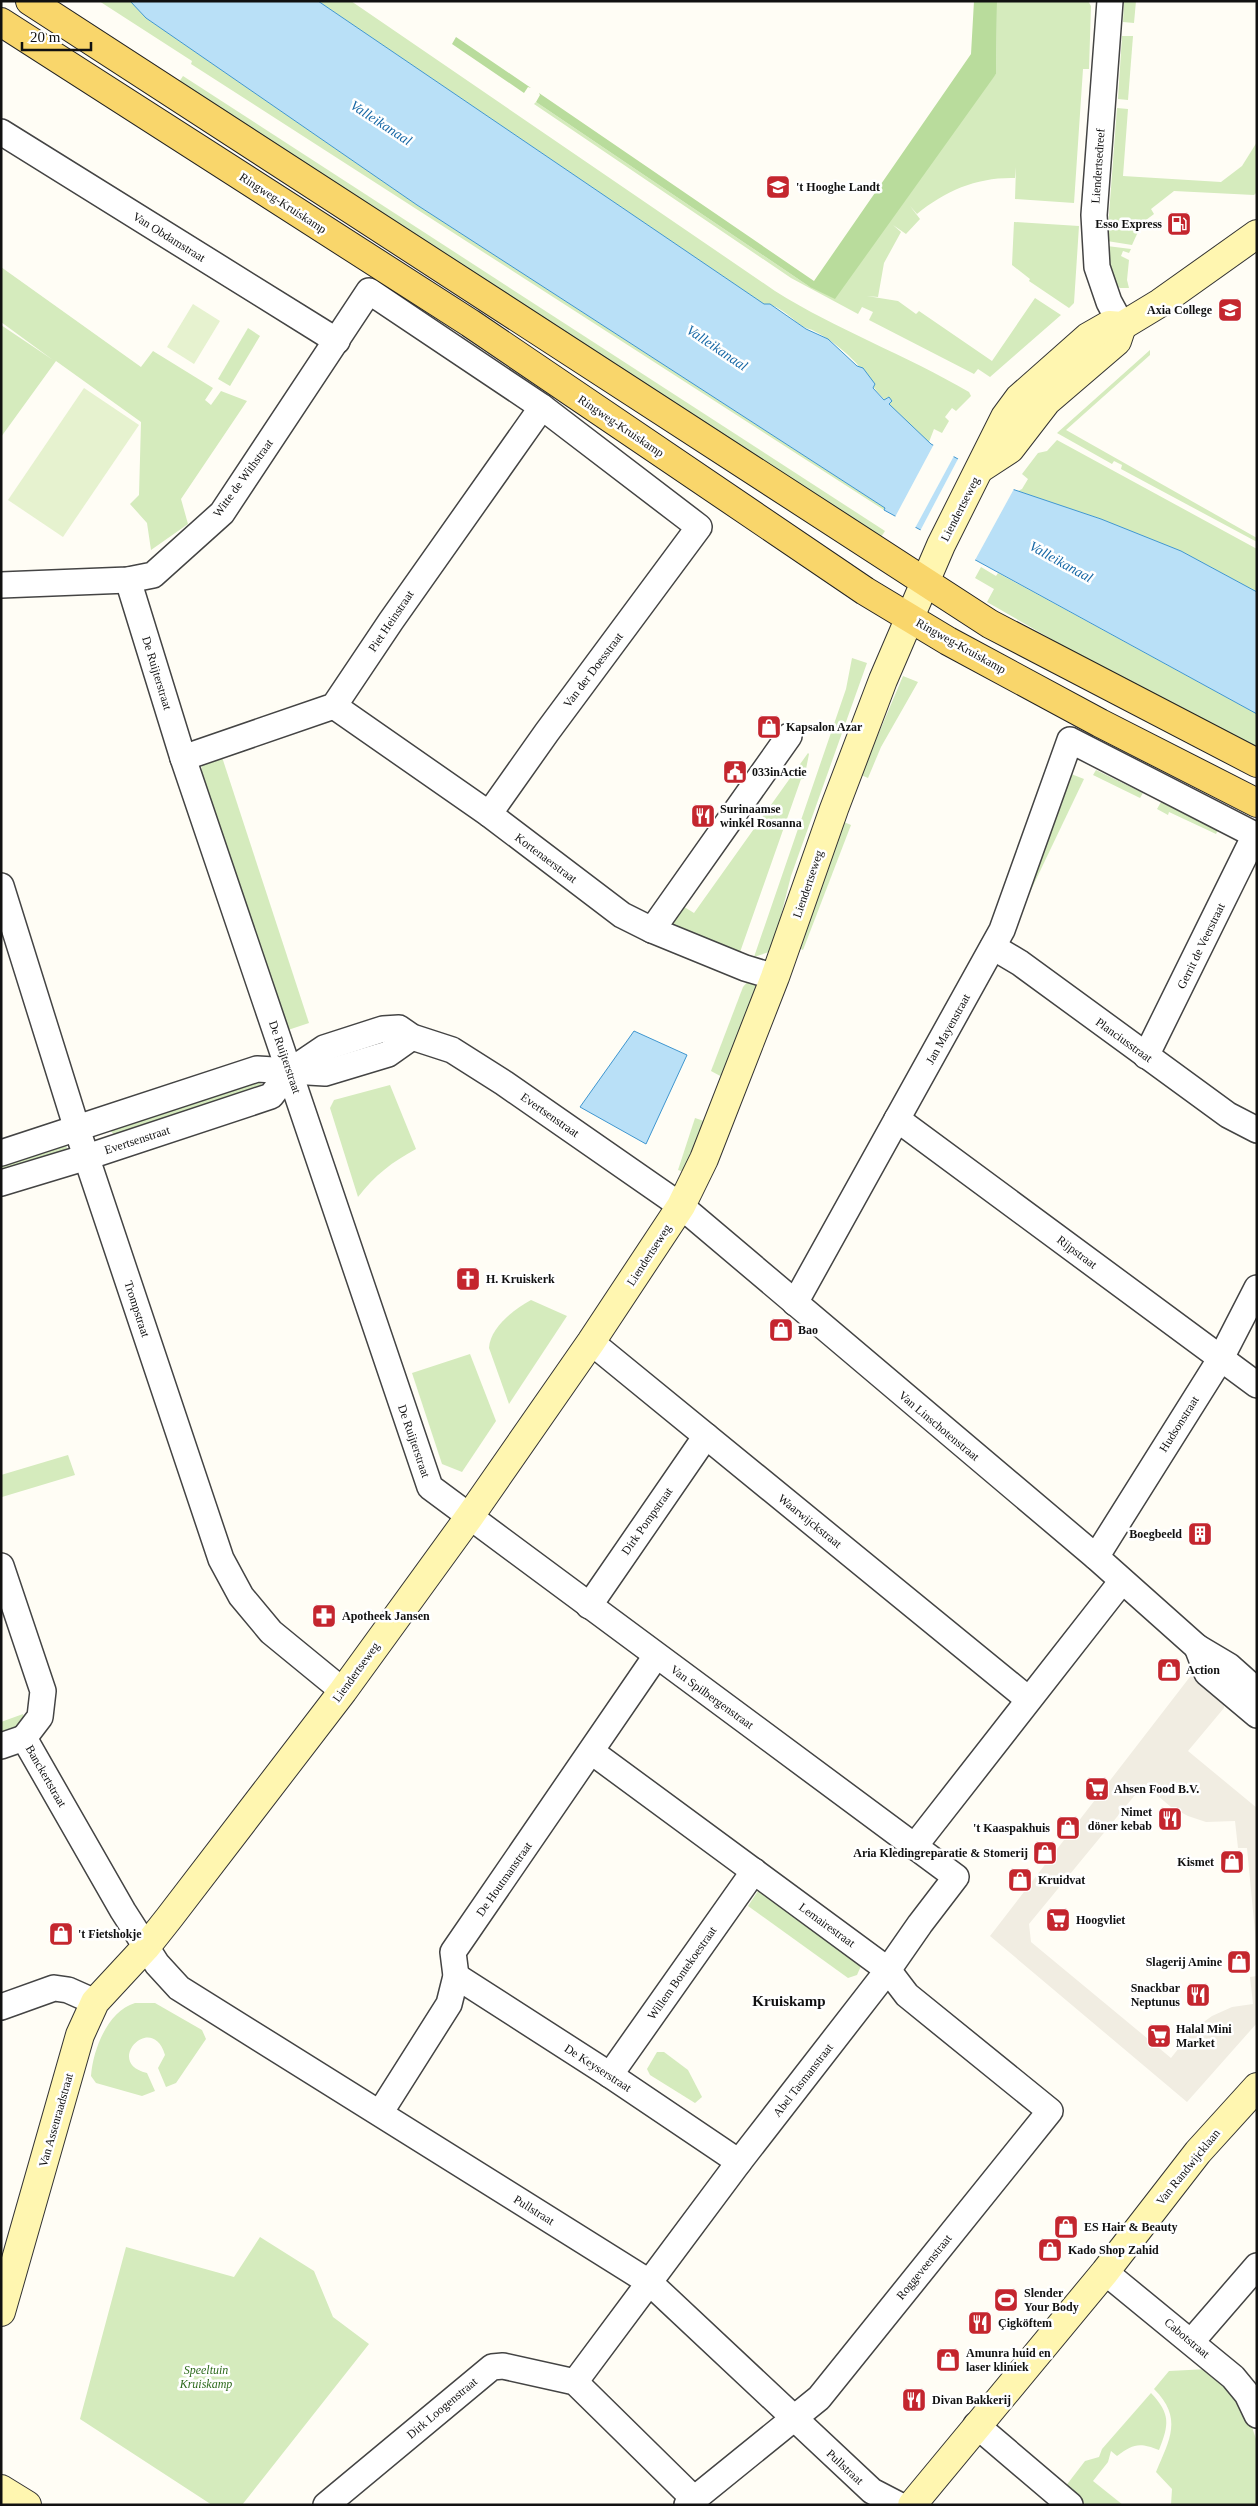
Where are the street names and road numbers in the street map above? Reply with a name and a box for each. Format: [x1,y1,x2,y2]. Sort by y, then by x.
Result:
street label: Liendertsedreef [1088,128,1108,204]
street label: Ringweg-Kruiskamp [237,170,329,236]
street label: Van Obdamstraat [130,209,208,265]
street label: Ringweg-Kruiskamp [575,392,667,460]
street label: Witte de Withstraat [210,436,276,520]
street label: Liendertseweg [938,474,982,544]
street label: Piet Heinstraat [365,587,417,654]
street label: Ringweg-Kruiskamp [914,615,1008,677]
street label: Van der Doesstraat [560,629,626,710]
street label: De Ruijterstraat [139,634,175,712]
street label: Kortenaerstraat [512,830,580,886]
street label: Liendertseweg [790,848,826,920]
street label: Gerrit de Veerstraat [1174,900,1228,991]
street label: Jan Mayenstraat [923,991,973,1067]
street label: Planciusstraat [1093,1015,1156,1066]
street label: De Ruijterstraat [266,1019,304,1096]
street label: Evertsenstraat [518,1090,582,1141]
street label: Evertsenstraat [103,1123,172,1157]
street label: Liendertseweg [624,1222,674,1288]
street label: Rijpstraat [1054,1232,1100,1272]
street label: Trompstraat [121,1279,153,1339]
street label: Van Linschotenstraat [896,1388,983,1464]
street label: Hudsonstraat [1156,1393,1202,1455]
street label: De Ruijterstraat [395,1403,433,1480]
street label: Dirk Pompstraat [619,1484,676,1557]
street label: Waarwijckstraat [775,1491,845,1551]
street label: Liendertseweg [330,1639,382,1705]
street label: Van Spilbergenstraat [668,1662,757,1732]
street label: Banckertstraat [23,1742,70,1810]
street label: De Houtmanstraat [473,1839,535,1919]
street label: Lemairestraat [796,1900,858,1950]
street label: Willem Bontekoestraat [645,1923,720,2022]
street label: Abel Tasmanstraat [770,2040,836,2119]
street label: De Keyserstraat [562,2041,635,2095]
street label: Van Assenraadstraat [36,2071,76,2169]
street label: Van Randwijcklaan [1153,2126,1223,2208]
street label: Pullstraat [511,2192,557,2228]
street label: Roggeveenstraat [893,2231,955,2302]
street label: Cabotstraat [1162,2315,1213,2361]
street label: Dirk Loogenstraat [404,2374,481,2442]
street label: Pullstraat [824,2446,867,2488]

